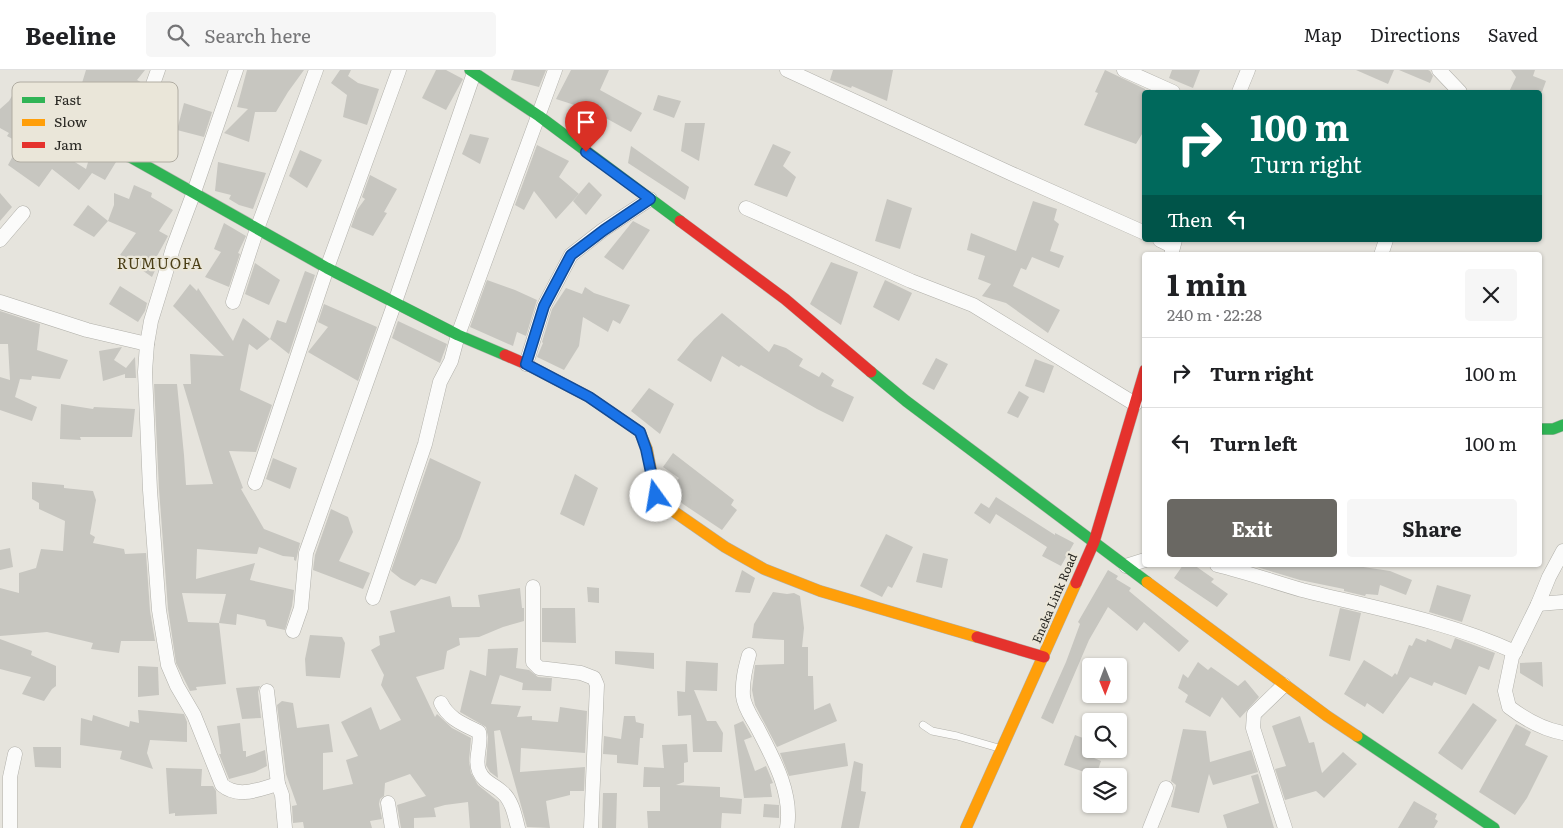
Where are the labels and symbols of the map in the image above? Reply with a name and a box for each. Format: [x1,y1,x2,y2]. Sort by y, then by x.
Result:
legend [12,82,178,162]
text: Fast [54,89,82,109]
pin [565,101,607,152]
text: Slow [54,111,87,131]
text: Jam [54,134,83,154]
district label: RUMUOFA [117,251,203,274]
position arrow [629,469,681,521]
street label: Eneka Link Road [1027,550,1081,646]
north arrow [1082,658,1128,702]

